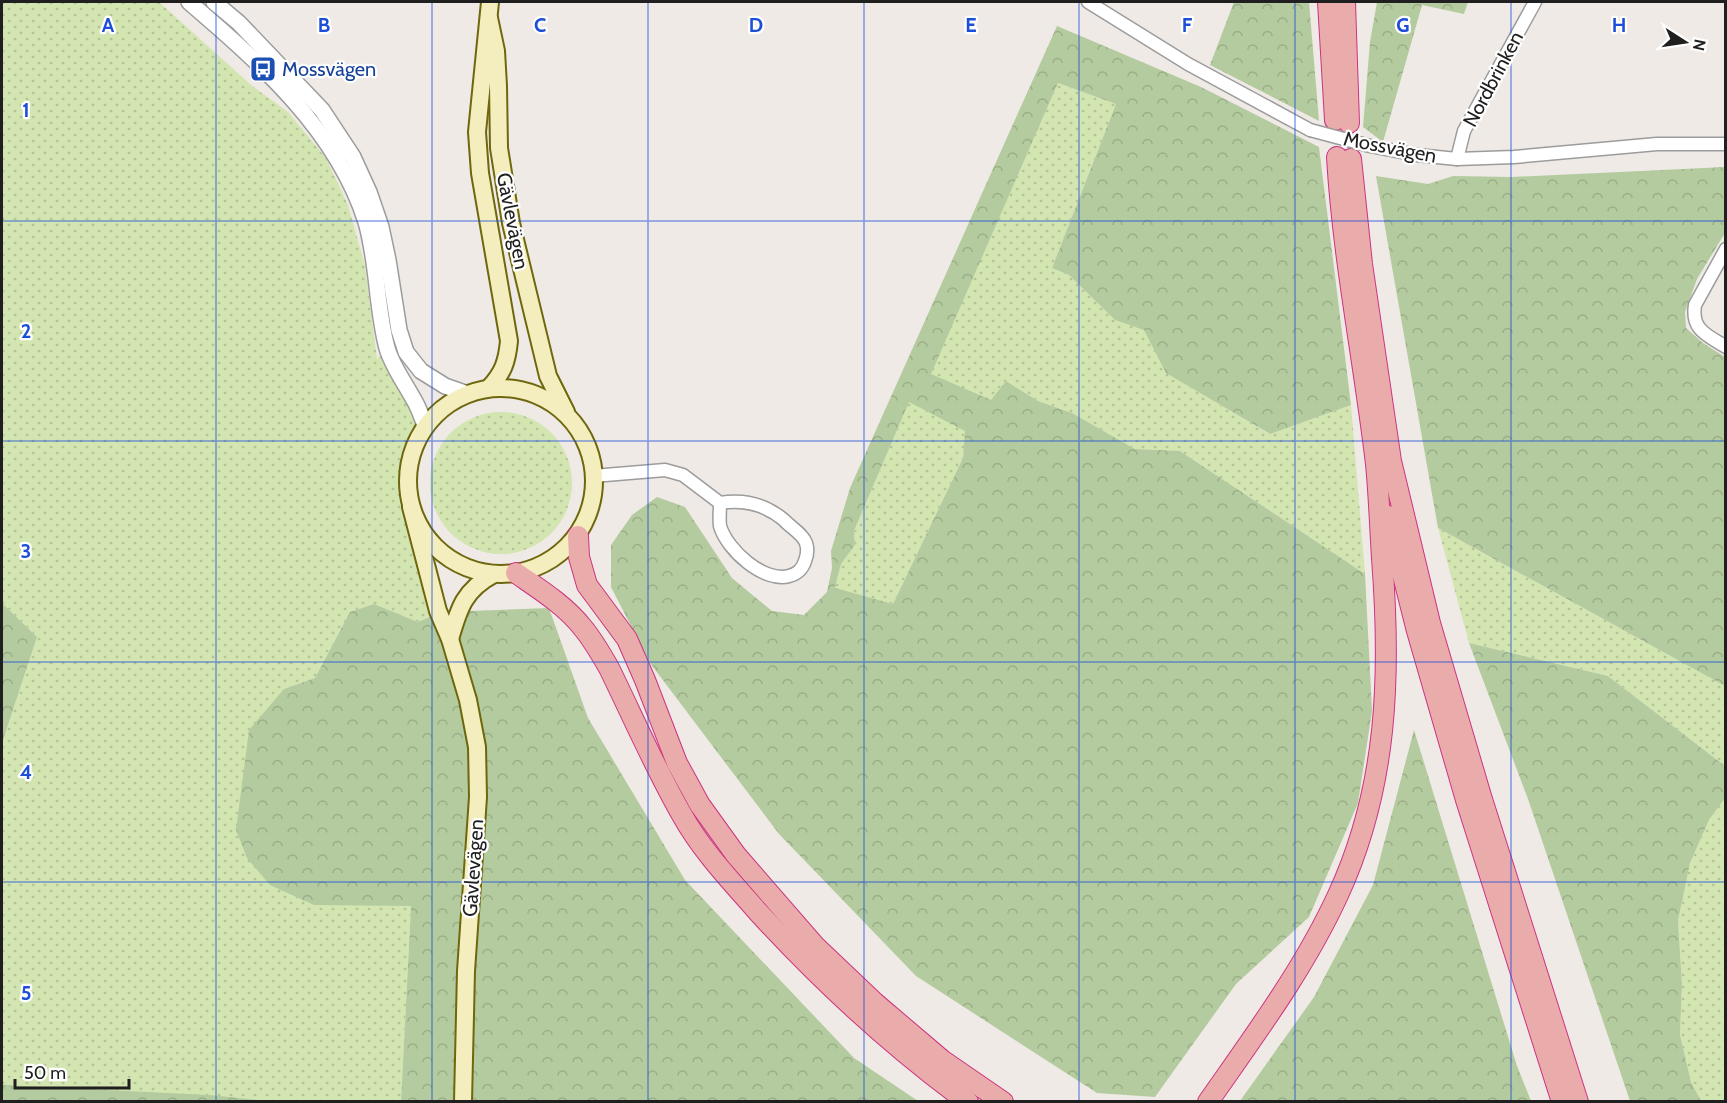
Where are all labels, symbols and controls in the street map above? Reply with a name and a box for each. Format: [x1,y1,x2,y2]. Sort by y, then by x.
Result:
north arrow [1655,12,1715,72]
text: A [102,13,115,37]
text: B [318,13,330,37]
text: C [534,13,546,37]
text: D [749,13,763,37]
text: E [965,13,977,37]
text: F [1182,13,1193,37]
text: G [1396,13,1410,37]
text: H [1612,13,1626,37]
street label: Nordbrinken [1458,27,1528,131]
text: N [1689,38,1710,53]
bus stop icon: Mossvägen [248,54,278,84]
place label: Mossvägen [282,57,376,81]
text: 1 [22,98,30,122]
street label: Mossvägen [1341,126,1439,168]
street label: Gävlevägen [492,171,534,271]
text: 2 [21,319,31,343]
text: 3 [21,539,31,563]
text: 4 [20,760,32,784]
street label: Gävlevägen [458,818,488,918]
text: 5 [21,981,31,1005]
scale bar [15,1052,129,1090]
text: 50 m [24,1062,66,1084]

